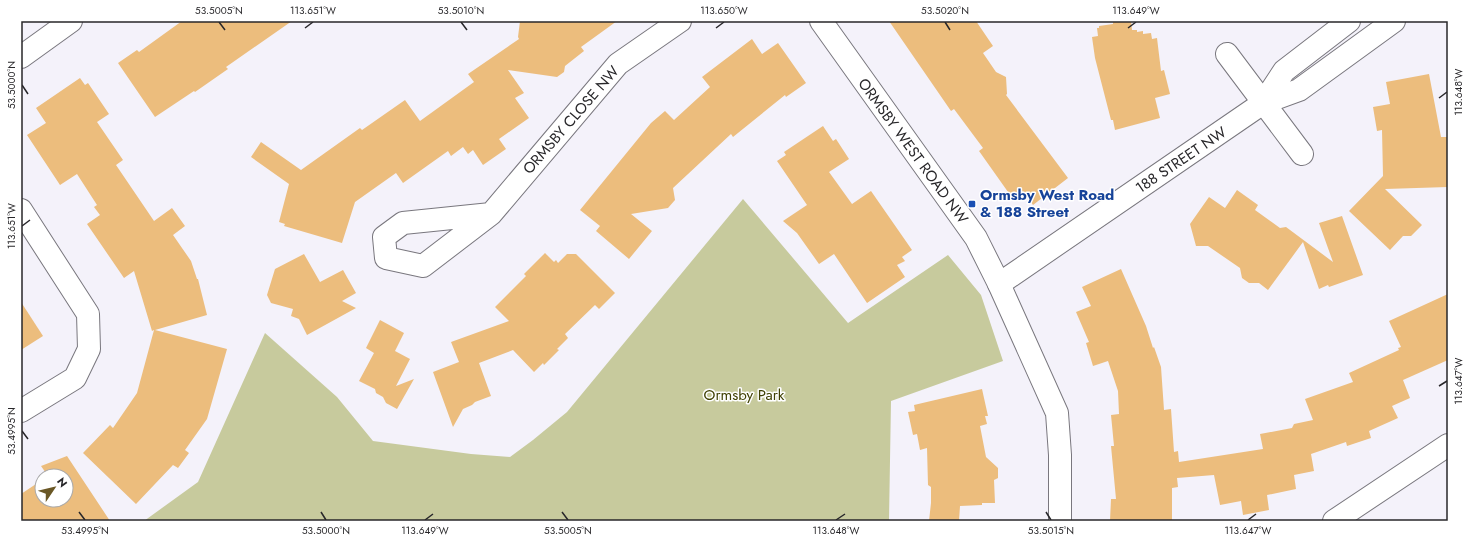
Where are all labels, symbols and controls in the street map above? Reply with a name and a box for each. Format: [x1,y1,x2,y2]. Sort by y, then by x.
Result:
text: 53.5005°N [195,3,243,18]
text: 113.651°W [290,3,336,18]
text: 53.5010°N [438,3,484,18]
text: 113.650°W [700,3,748,18]
text: 53.5020°N [921,3,969,18]
text: 113.649°W [1112,3,1160,18]
text: 53.5000°N [4,61,19,109]
street label: ORMSBY CLOSE NW [518,61,624,179]
text: 113.648°W [1451,68,1466,116]
street label: ORMSBY WEST ROAD NW [853,74,973,228]
street label: 188 STREET NW [1131,121,1231,199]
place label: Ormsby West Road & 188 Street [980,184,1114,223]
marker: Ormsby West Road & 188 Street [967,199,977,209]
text: 113.651°W [4,203,19,249]
text: 113.647°W [1451,357,1466,404]
park label: Ormsby Park [704,384,785,406]
text: 53.4995°N [4,407,19,455]
north arrow [34,468,74,508]
text: N [53,474,71,490]
text: 53.4995°N [61,523,109,538]
text: 53.5000°N [302,523,350,538]
text: 113.649°W [401,523,449,538]
text: 53.5005°N [544,523,592,538]
text: 113.648°W [812,523,860,538]
text: 53.5015°N [1028,523,1074,538]
text: 113.647°W [1225,523,1272,538]

